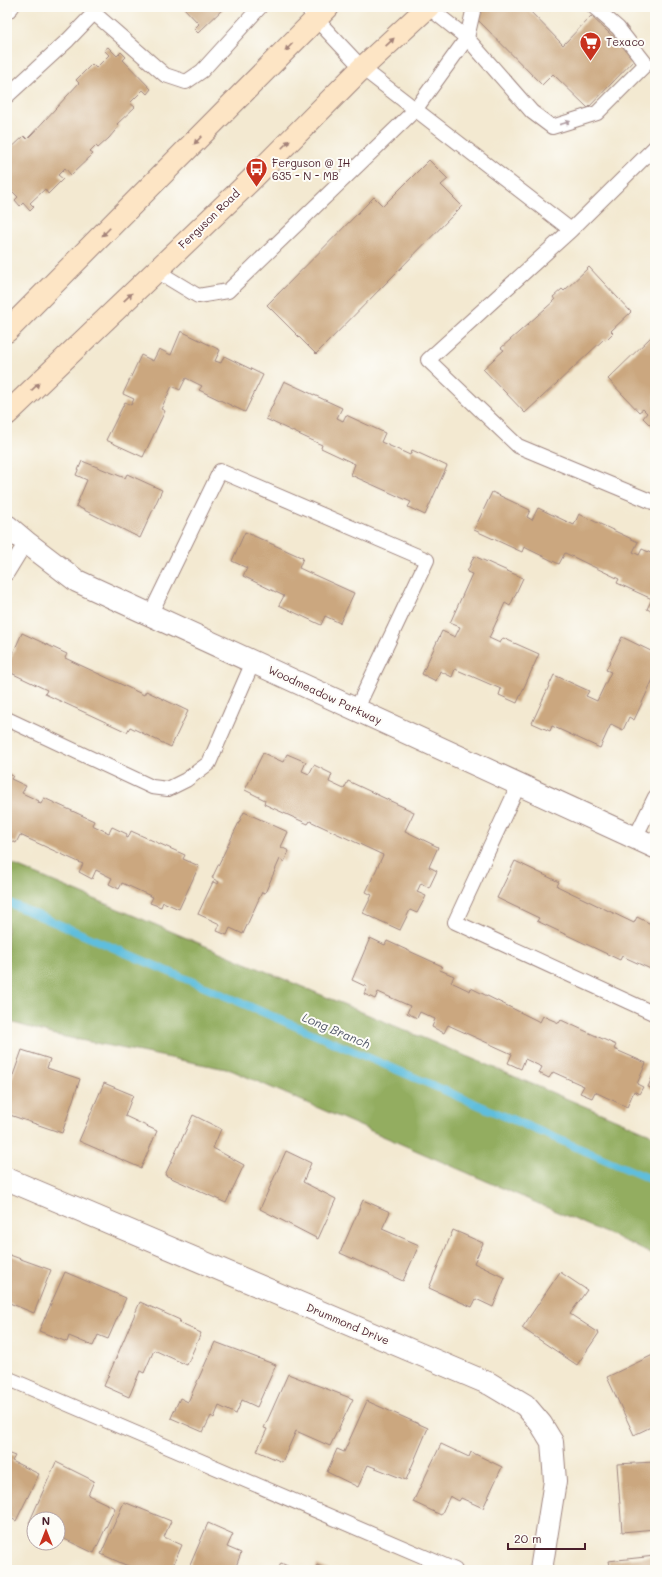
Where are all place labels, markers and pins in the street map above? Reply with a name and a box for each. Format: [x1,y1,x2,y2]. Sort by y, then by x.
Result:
supermarket icon: Texaco [577,29,603,62]
place label: Texaco [606,34,645,49]
place label: Ferguson @ IH 635 - N - MB [272,155,350,183]
bus stop icon: Ferguson @ IH 635 - N - MB [244,156,270,189]

